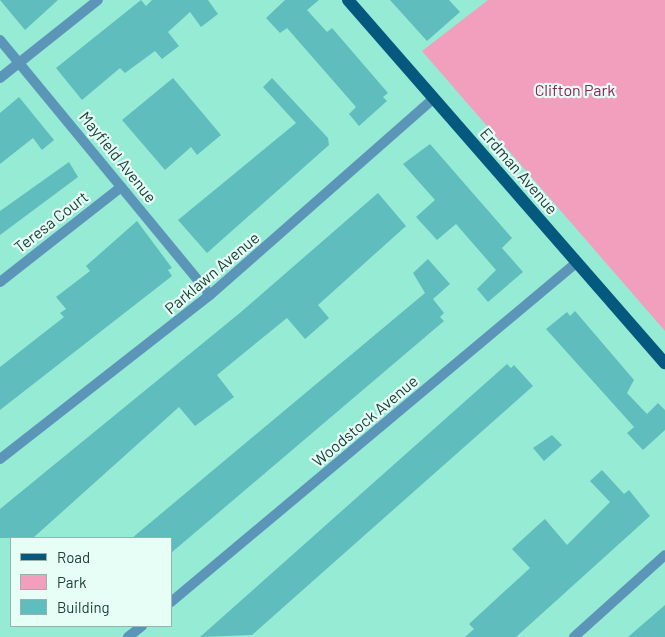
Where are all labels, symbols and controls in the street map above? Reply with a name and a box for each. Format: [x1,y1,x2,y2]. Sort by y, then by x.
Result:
park label: Clifton Park [535,80,615,100]
street label: Mayfield Avenue [75,108,161,206]
street label: Erdman Avenue [476,124,562,218]
street label: Teresa Court [10,187,92,257]
street label: Parklawn Avenue [161,228,263,318]
street label: Woodstock Avenue [308,371,422,471]
legend [10,537,172,627]
text: Road [57,548,90,566]
text: Park [57,573,86,591]
text: Building [57,598,110,616]

